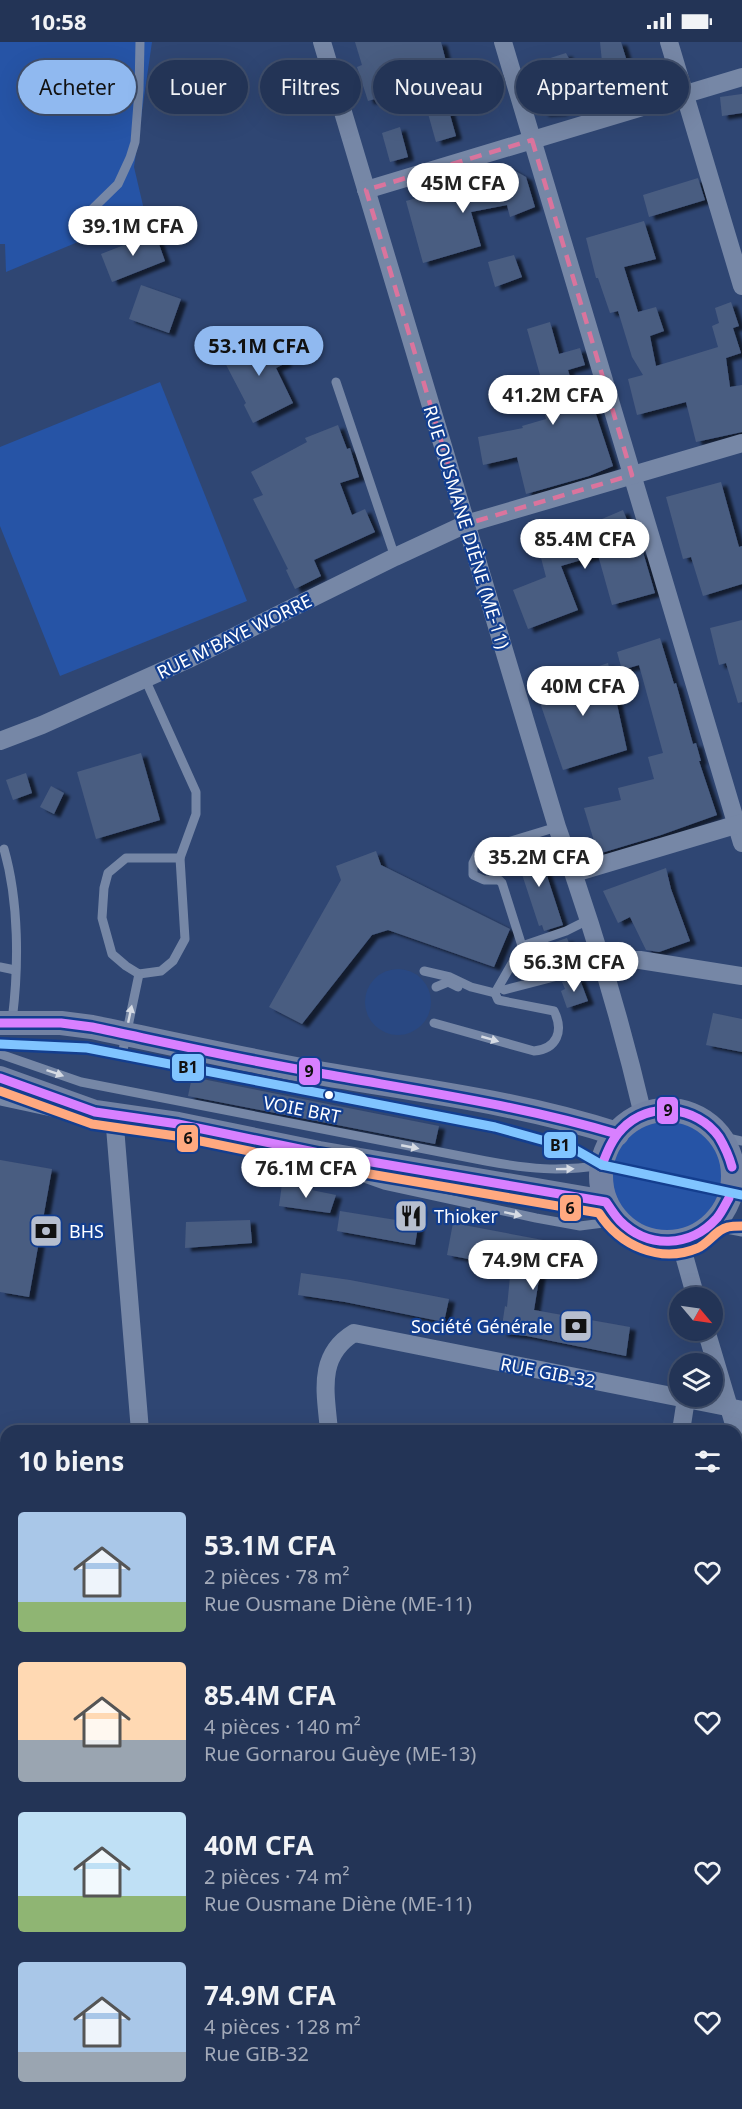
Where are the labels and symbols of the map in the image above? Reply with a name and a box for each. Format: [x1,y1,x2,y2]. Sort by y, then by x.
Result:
pin: 45M CFA [408,163,518,214]
pin: 39.1M CFA [64,206,202,257]
pin: 53.1M CFA [190,326,328,377]
pin: 41.2M CFA [484,375,622,426]
street label: RUE OUSMANE DIÈNE (ME-11) [418,402,516,652]
pin: 85.4M CFA [516,519,654,570]
street label: RUE M'BAYE WORRE [153,588,315,684]
pin: 40M CFA [528,666,638,717]
pin: 35.2M CFA [470,837,608,888]
pin: 56.3M CFA [505,942,643,993]
one-way arrow [126,1005,135,1024]
one-way arrow [481,1034,499,1044]
line badge: B1 [171,1053,205,1082]
text: B1 [178,1056,198,1078]
line badge: 9 [298,1057,321,1086]
text: 9 [304,1060,314,1082]
one-way arrow [46,1069,64,1078]
unlabelled marker [323,1089,335,1101]
street label: VOIE BRT [261,1090,343,1128]
line badge: 9 [656,1096,679,1125]
text: 9 [663,1099,673,1121]
line badge: 6 [176,1124,199,1153]
text: 6 [183,1127,193,1149]
line badge: B1 [543,1131,577,1159]
text: B1 [550,1134,570,1156]
one-way arrow [401,1143,420,1152]
pin: 76.1M CFA [237,1148,375,1199]
one-way arrow [555,1164,574,1174]
line badge: 6 [559,1194,582,1222]
text: 6 [565,1197,575,1219]
restaurant icon: Thioker [393,1198,429,1234]
place label: Thioker [434,1204,498,1228]
one-way arrow [504,1209,522,1219]
bank icon: BHS [28,1213,64,1249]
place label: BHS [69,1219,104,1243]
pin: 74.9M CFA [464,1240,602,1291]
north arrow [669,1287,723,1341]
bank icon: Société Générale [558,1308,594,1344]
place label: Société Générale [411,1314,553,1338]
street label: RUE GIB-32 [498,1351,598,1393]

